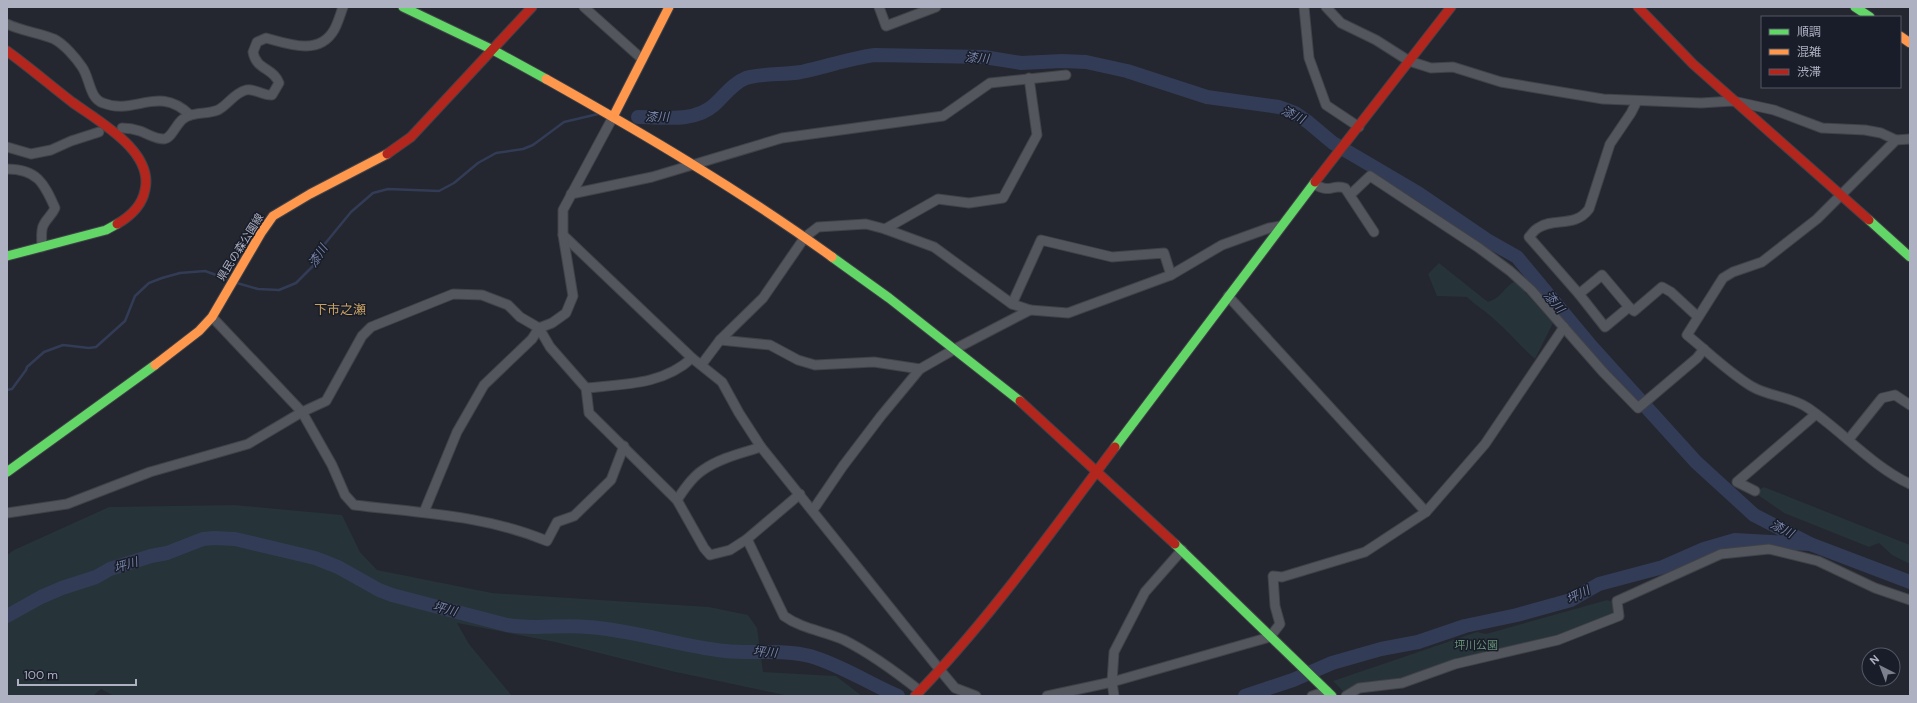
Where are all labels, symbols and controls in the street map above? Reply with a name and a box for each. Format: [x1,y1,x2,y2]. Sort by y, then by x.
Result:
legend [1761,16,1901,88]
text: 順調 [1797,24,1821,40]
text: 混雑 [1797,44,1821,60]
water label: 漆川 [964,49,992,67]
text: 渋滞 [1797,64,1821,80]
water label: 漆川 [1279,103,1309,128]
water label: 漆川 [645,109,671,125]
street label: 県民の森公園線 [214,211,266,283]
water label: 漆川 [305,240,332,270]
water label: 漆川 [1540,288,1569,318]
district label: 下市之瀬 [314,301,366,318]
water label: 漆川 [1768,516,1798,542]
water label: 坪川 [112,553,142,576]
water label: 坪川 [1564,582,1594,607]
water label: 坪川 [431,598,461,620]
park label: 坪川公園 [1454,638,1498,652]
water label: 坪川 [752,643,780,661]
north arrow [1861,647,1901,687]
text: N [1867,652,1882,667]
scale bar [18,661,136,687]
text: 100 m [24,667,58,683]

